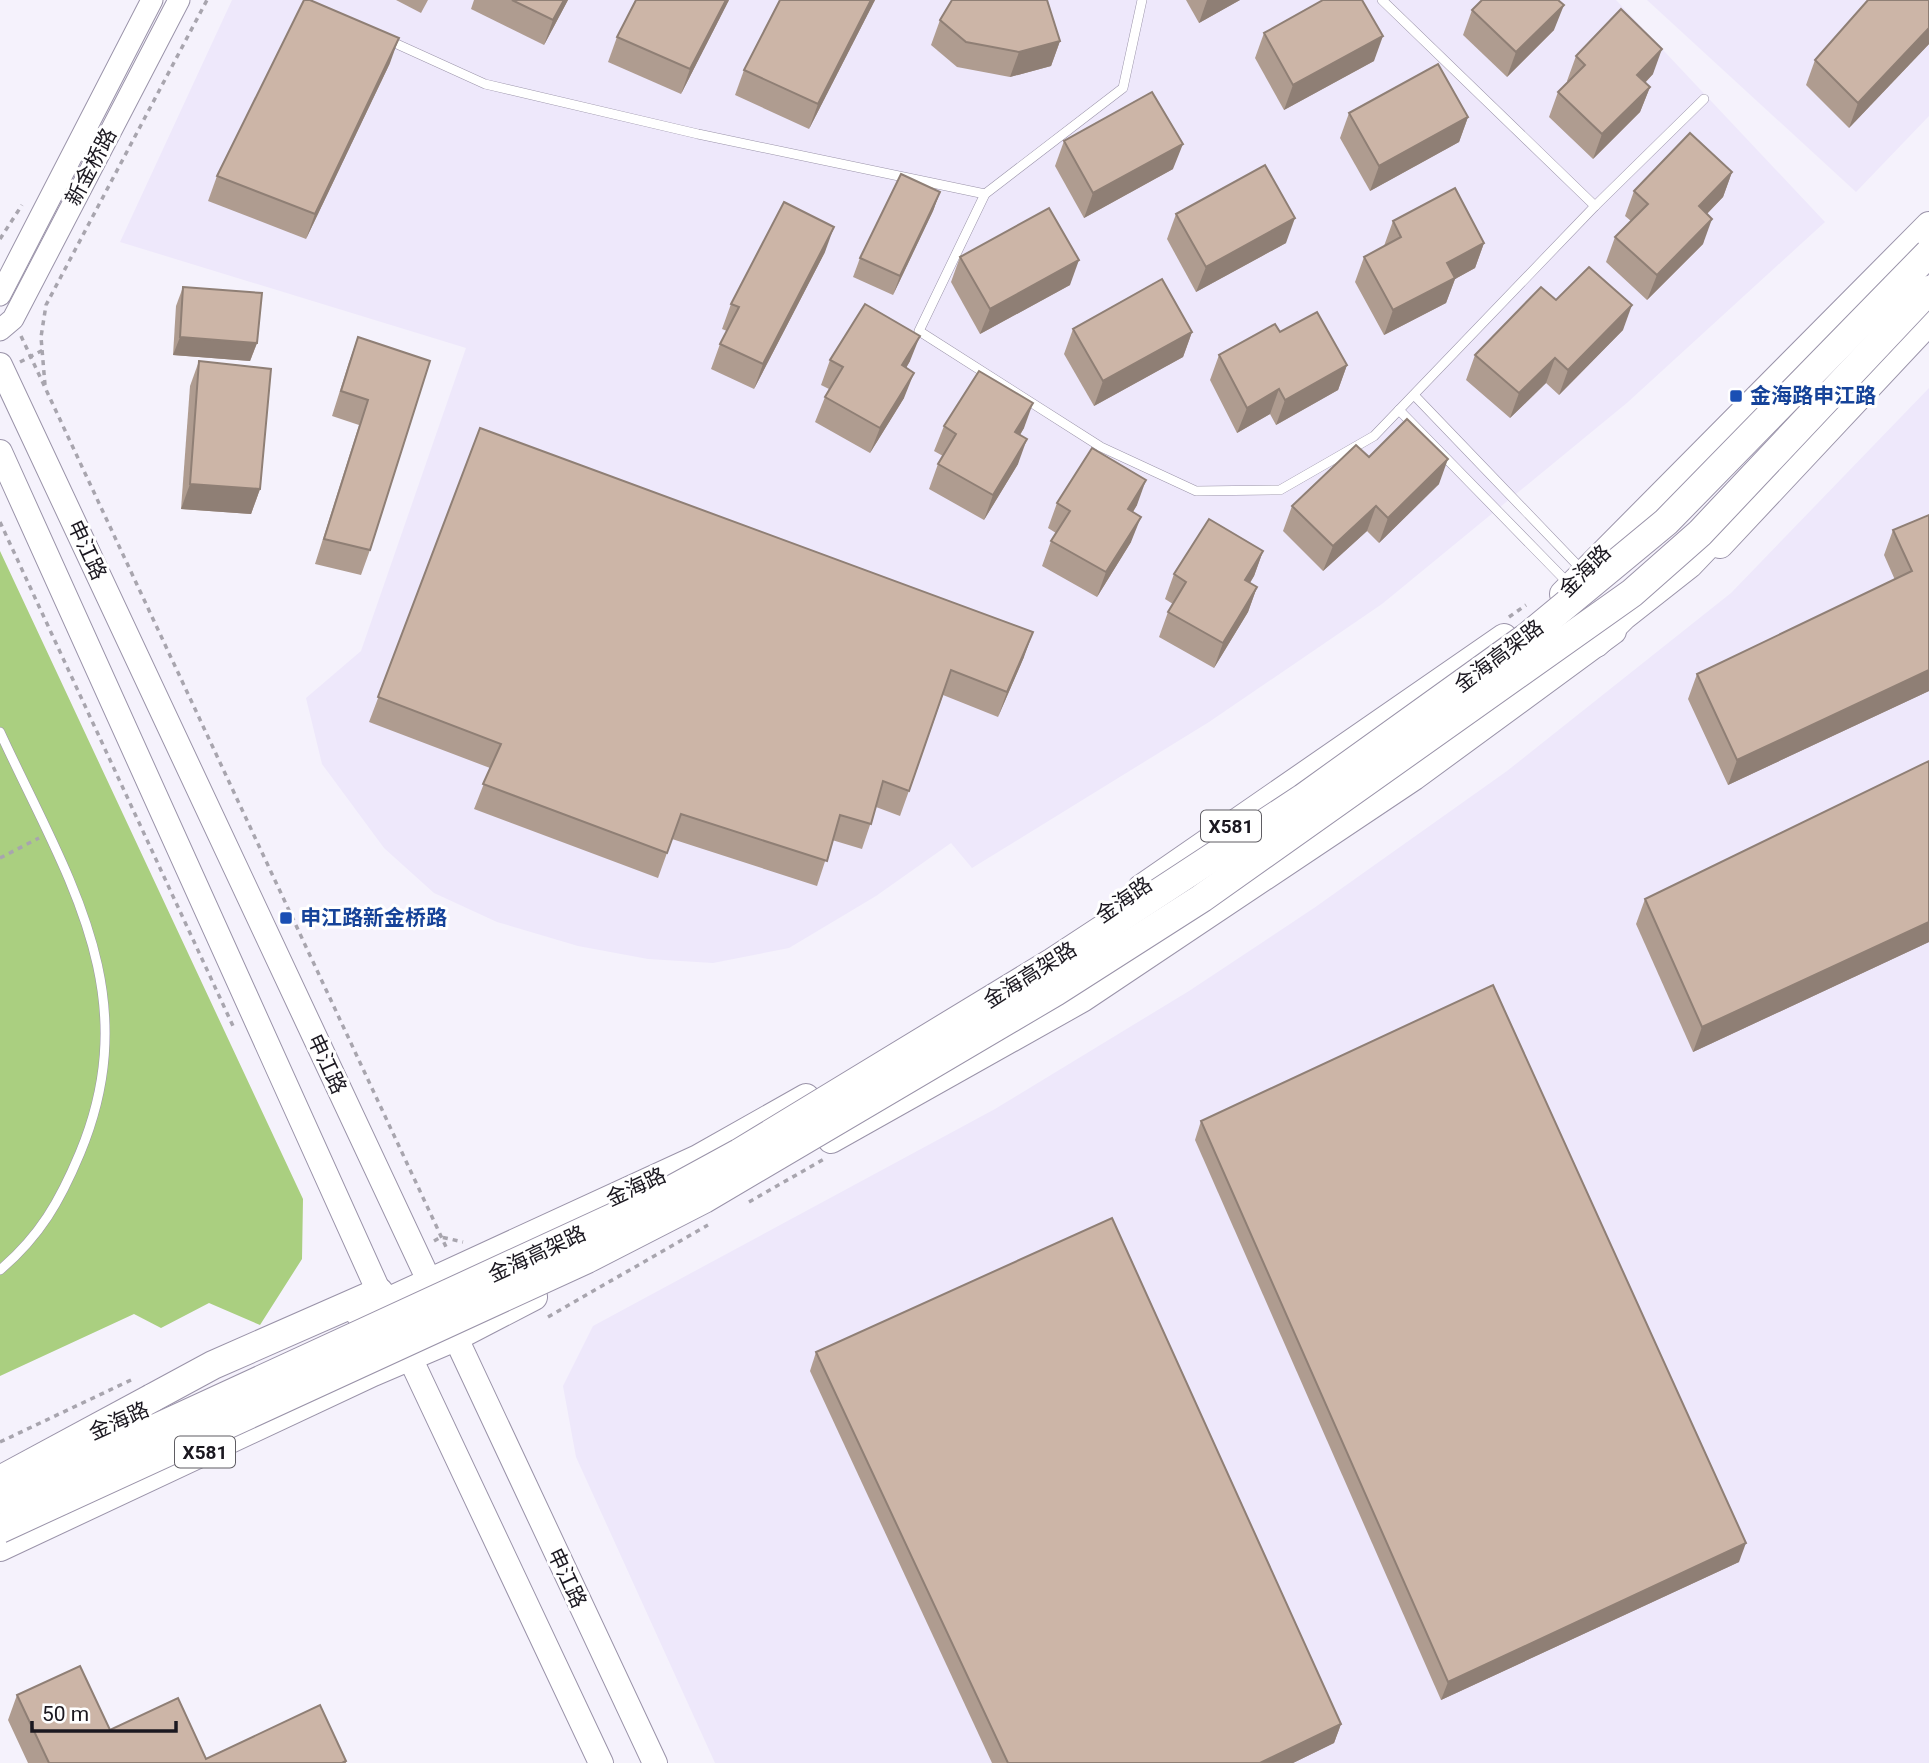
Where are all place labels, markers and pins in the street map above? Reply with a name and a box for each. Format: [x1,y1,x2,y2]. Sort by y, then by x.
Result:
place label: 金海路申江路 [1750,384,1876,408]
marker: 金海路申江路 [1728,388,1744,404]
place label: 申江路新金桥路 [300,906,447,930]
marker: 申江路新金桥路 [278,910,294,926]

